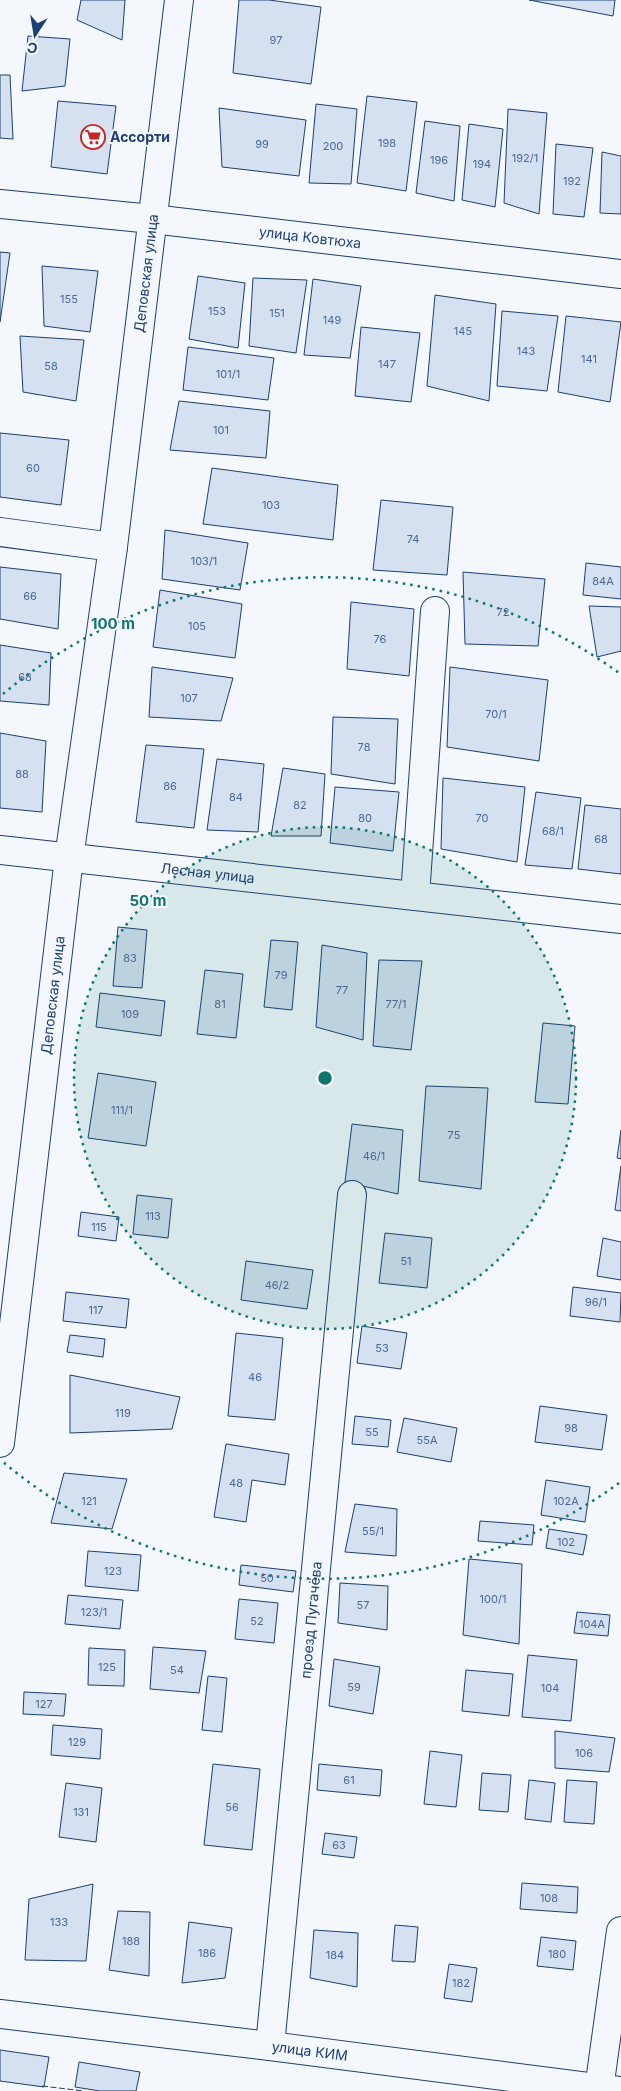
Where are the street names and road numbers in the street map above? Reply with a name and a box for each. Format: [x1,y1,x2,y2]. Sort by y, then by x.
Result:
street label: Деповская улица [130,213,161,333]
street label: улица Ковтюха [258,223,362,251]
street label: Лесная улица [160,859,256,886]
street label: Деповская улица [37,935,68,1055]
street label: проезд Пугачёва [296,1561,325,1679]
street label: улица КИМ [271,2037,349,2064]

